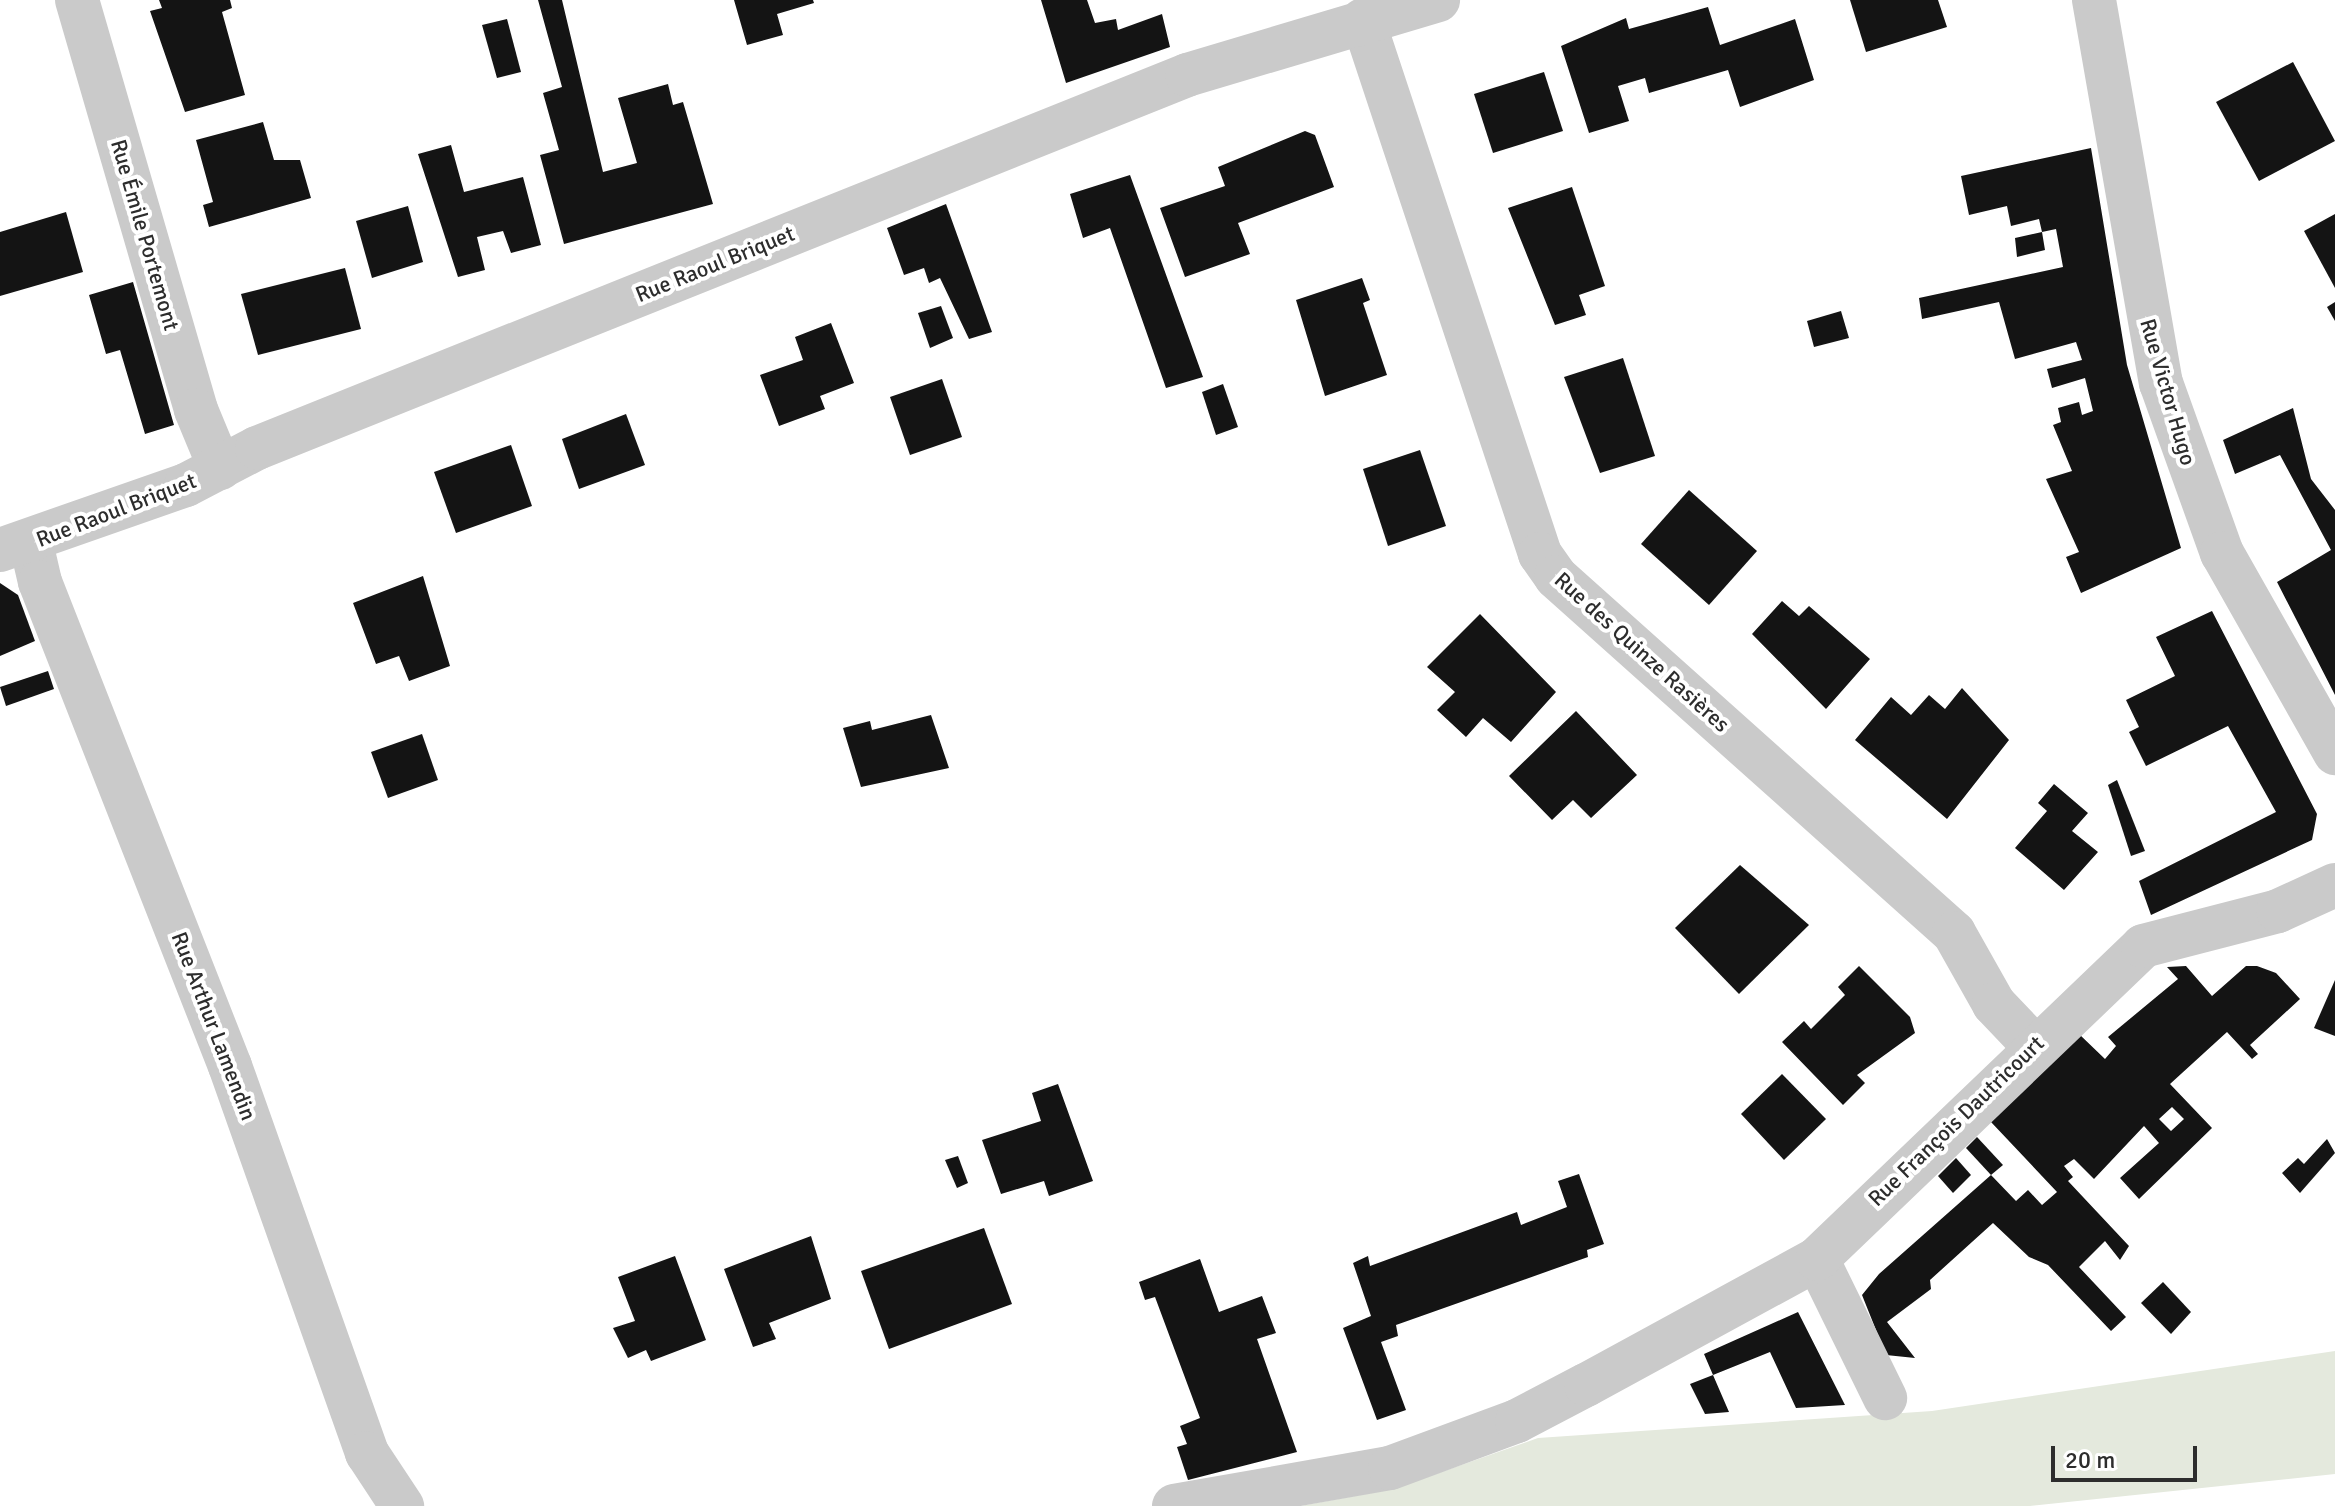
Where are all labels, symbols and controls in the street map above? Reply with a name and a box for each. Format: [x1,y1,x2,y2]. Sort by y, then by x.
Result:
street label: Rue Émile Portemont [105,136,185,334]
street label: Rue Raoul Briquet [632,220,798,308]
street label: Rue Victor Hugo [2134,316,2202,468]
street label: Rue Raoul Briquet [32,467,200,553]
street label: Rue des Quinze Rasières [1549,566,1735,738]
street label: Rue Arthur Lamendin [166,928,262,1124]
street label: Rue François Dautricourt [1863,1030,2049,1212]
scale bar [2055,1430,2201,1480]
text: 20 m [2065,1445,2115,1475]

